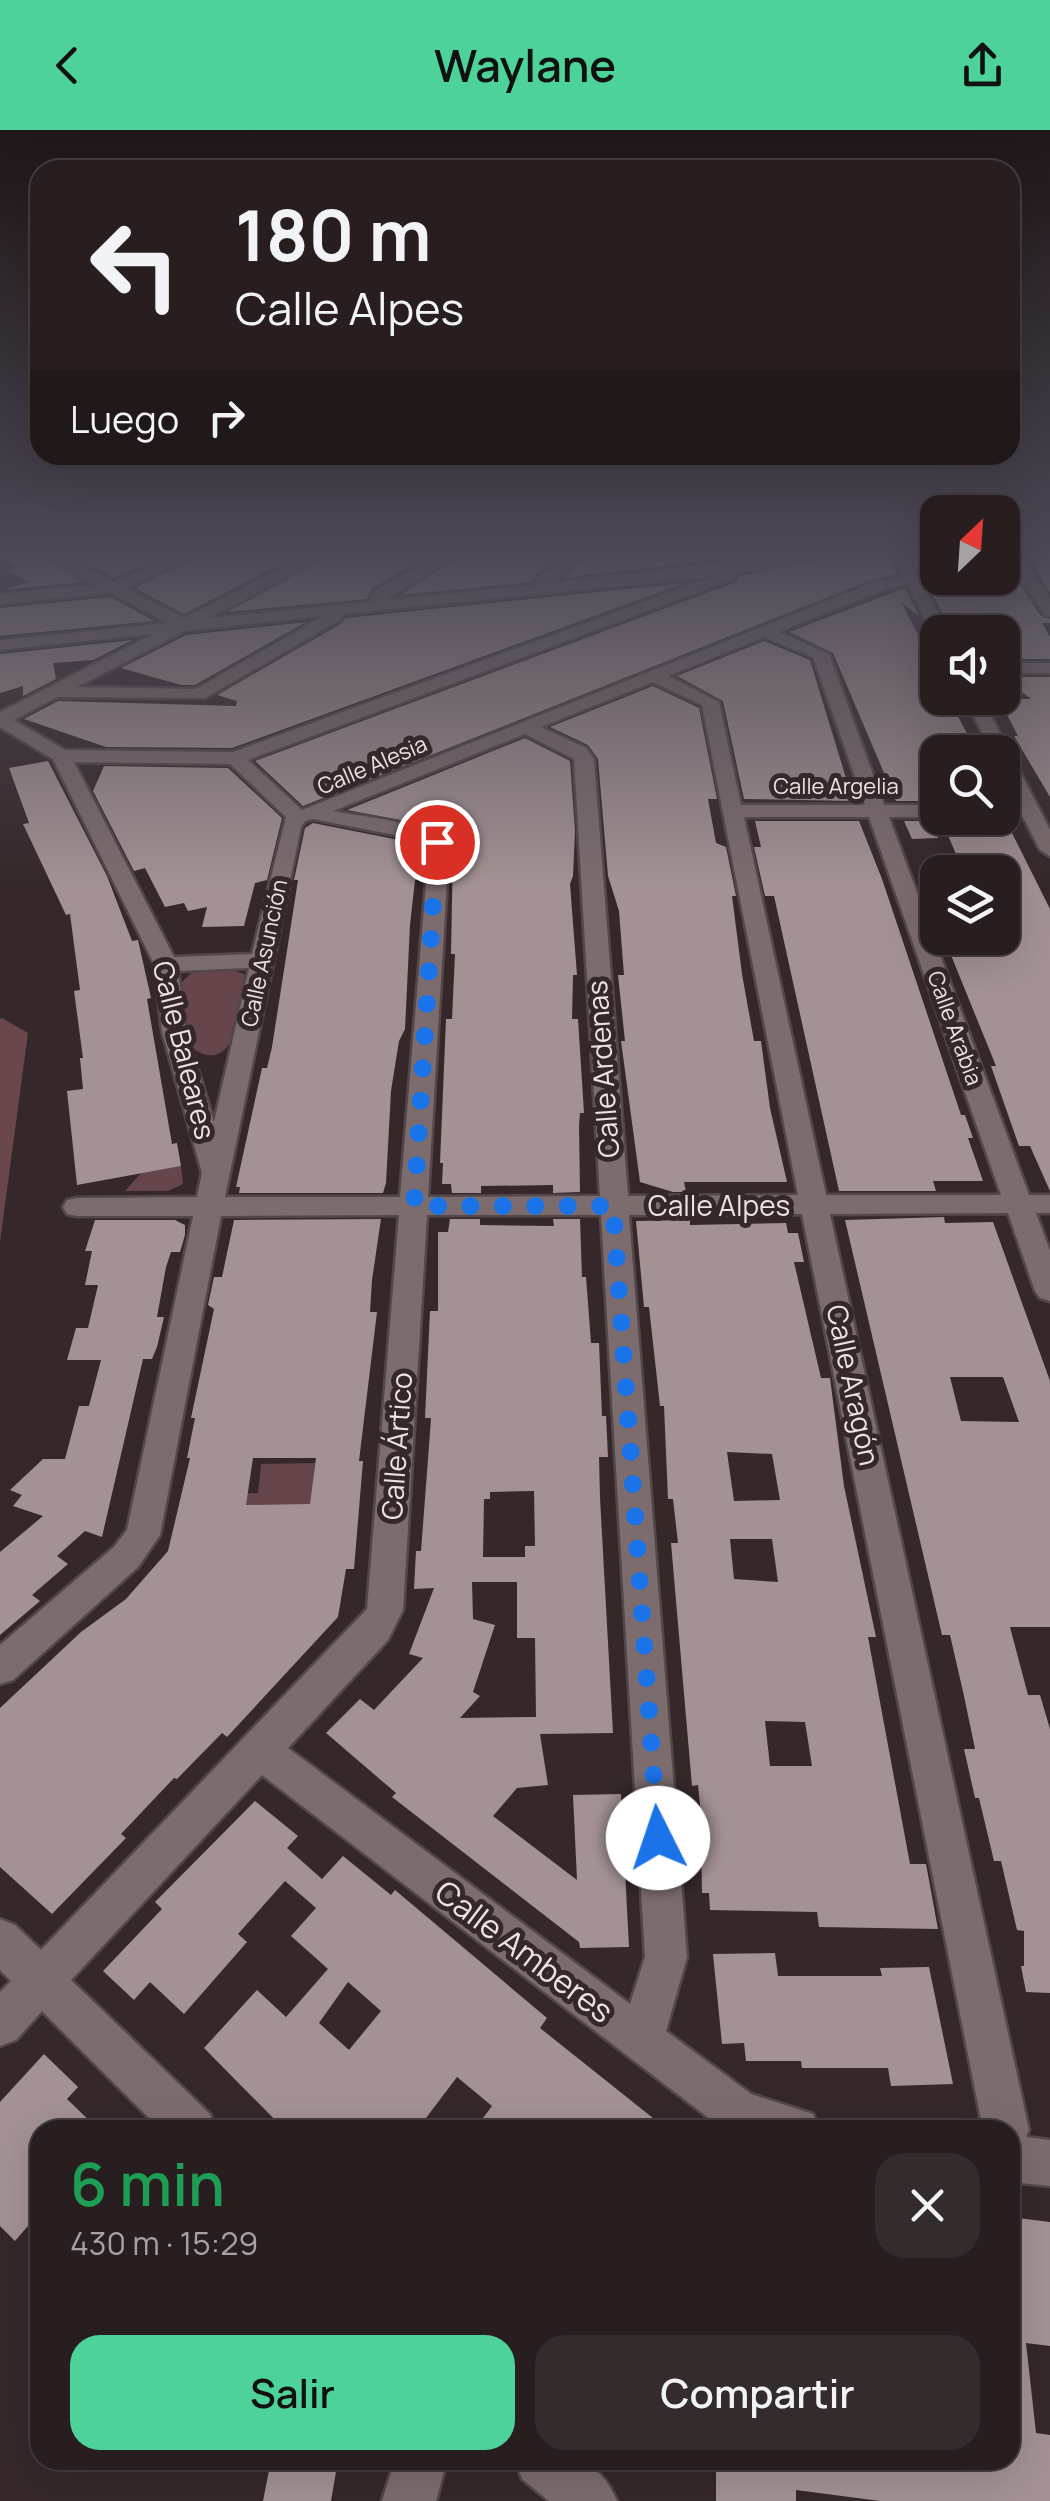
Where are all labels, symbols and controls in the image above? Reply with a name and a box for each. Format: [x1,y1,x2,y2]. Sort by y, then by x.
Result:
text: Waylane [434,34,616,96]
icon: back [40,38,95,93]
icon: share [955,38,1010,93]
text: 180 m [235,186,432,282]
icon: left [70,200,200,330]
text: Calle Alpes [235,277,464,339]
icon: right [199,390,254,445]
text: Luego [70,392,179,444]
north arrow [920,495,1020,595]
map controls [920,495,1020,955]
button: sound [920,615,1020,715]
street label: Calle Alesia [313,728,431,802]
button: search [920,735,1020,835]
street label: Calle Argelia [773,771,899,801]
pin [395,800,480,885]
icon: arrive [410,815,465,870]
button: layers [920,855,1020,955]
street label: Calle Asunción [234,876,294,1030]
street label: Calle Baleares [144,957,225,1143]
street label: Calle Arabia [920,967,990,1089]
street label: Calle Ardenas [577,979,627,1159]
street label: Calle Alpes [648,1186,790,1224]
street label: Calle Aragón [818,1301,890,1469]
street label: Calle Ártico [372,1371,420,1521]
position arrow [606,1786,710,1890]
street label: Calle Amberes [427,1870,623,2033]
text: 6 min [70,2142,225,2224]
button: close [875,2153,980,2258]
text: 430 m · 15:29 [70,2221,258,2265]
button: Salir [70,2335,515,2450]
button: Compartir [535,2335,980,2450]

